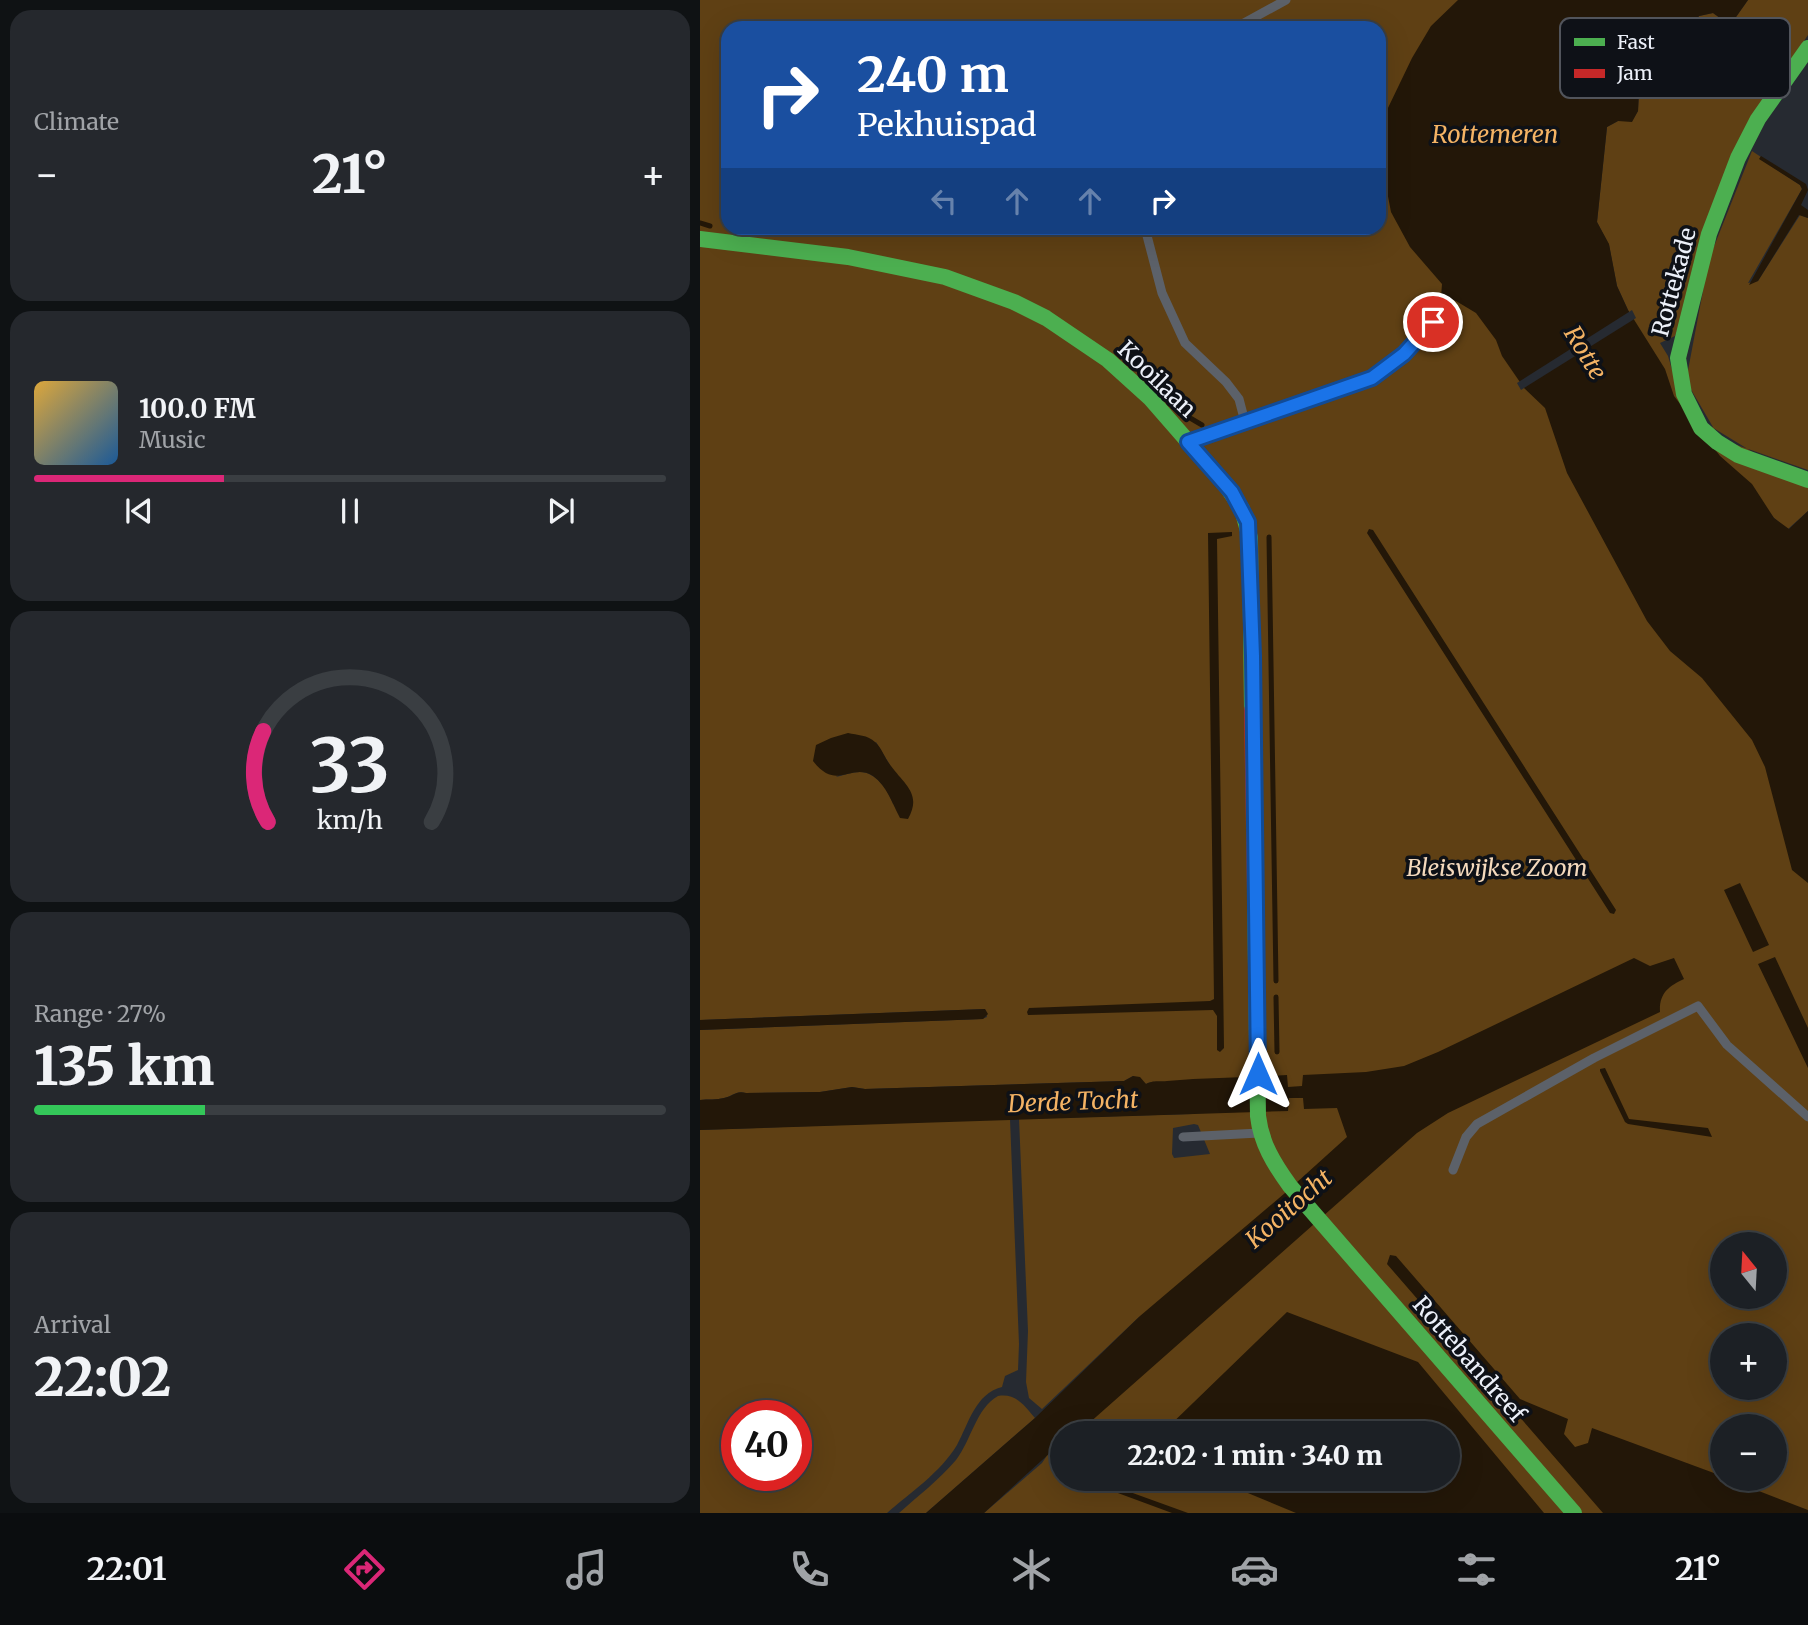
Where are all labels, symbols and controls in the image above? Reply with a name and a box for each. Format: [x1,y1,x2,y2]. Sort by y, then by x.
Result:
legend [1560,18,1790,98]
text: Fast [1617,30,1655,54]
text: 240 m [857,44,1009,105]
icon: right [742,49,833,140]
text: Jam [1616,61,1653,85]
text: Pekhuispad [857,105,1037,145]
text: Climate [34,107,119,136]
water label: Rottemeren [1432,119,1558,150]
text: 21° [312,142,388,207]
text: − [34,151,59,198]
text: + [641,151,666,198]
icon: left [925,182,963,220]
icon: ahead [998,182,1036,220]
icon: ahead [1071,182,1109,220]
icon: right [1144,182,1182,220]
street label: Rottekade [1645,224,1702,340]
pin [1403,292,1463,352]
icon: arrive [1414,303,1452,341]
water label: Rotte [1557,320,1614,385]
street label: Kooilaan [1112,334,1203,423]
text: 100.0 FM [139,392,256,425]
text: Music [139,425,206,454]
icon: previous [120,492,158,530]
icon: pause [331,492,369,530]
icon: next [542,492,580,530]
text: 33 [310,721,390,813]
text: km/h [317,804,383,836]
park label: Bleiswijkse Zoom [1406,853,1588,882]
text: Range · 27% [34,999,166,1028]
text: 135 km [34,1034,214,1099]
position arrow [1221,1037,1295,1111]
water label: Derde Tocht [1006,1084,1139,1119]
water label: Kooitocht [1238,1162,1339,1255]
north arrow [1710,1232,1787,1309]
map controls [1710,1232,1787,1491]
street label: Rottebandreef [1407,1290,1533,1428]
text: Arrival [34,1310,111,1339]
button: + [1710,1323,1787,1400]
text: 22:02 [34,1345,171,1410]
speed limit sign: 40 [721,1400,812,1491]
button: − [1710,1414,1787,1491]
text: 22:02 · 1 min · 340 m [1128,1439,1382,1472]
icon: directions [340,1545,389,1594]
icon: music [562,1545,611,1594]
icon: phone [785,1545,834,1594]
icon: climate [1007,1545,1056,1594]
icon: car [1230,1545,1279,1594]
icon: filters [1452,1545,1501,1594]
text: 22:01 [87,1549,167,1589]
text: 21° [1675,1549,1721,1589]

